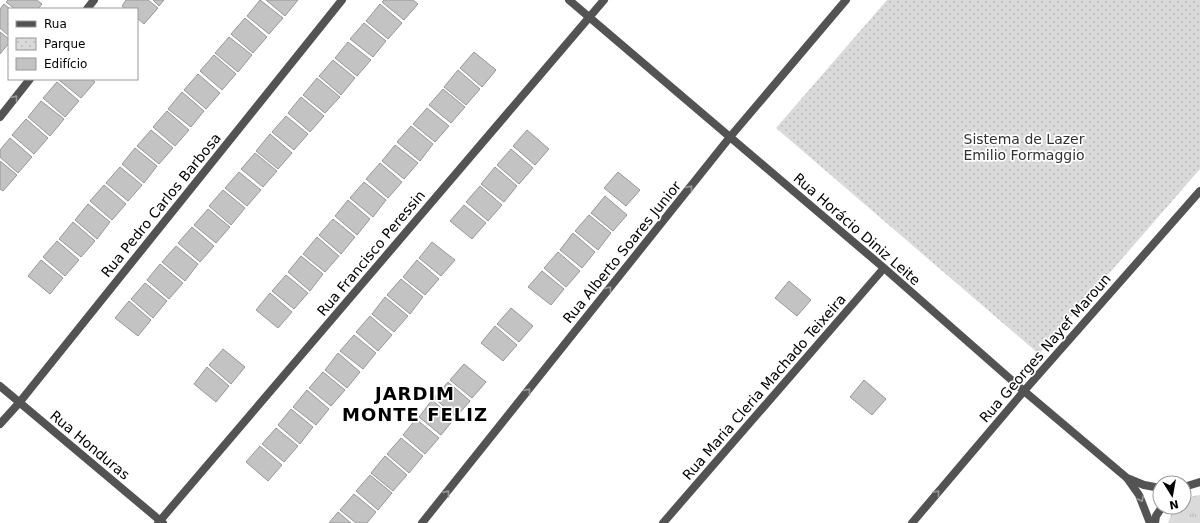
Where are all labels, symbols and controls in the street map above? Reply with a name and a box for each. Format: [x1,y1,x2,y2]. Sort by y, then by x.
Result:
legend [8,8,138,80]
text: Rua [44,17,67,31]
text: Parque [44,37,85,51]
text: Edifício [44,57,87,71]
one-way arrow [11,95,18,102]
street label: Rua Pedro Carlos Barbosa [98,130,224,280]
park label: Sistema de Lazer Emilio Formaggio [963,131,1085,163]
street label: Rua Horácio Diniz Leite [790,170,924,288]
street label: Rua Alberto Soares Junior [560,178,684,326]
one-way arrow [685,185,692,192]
street label: Rua Francisco Peressin [314,187,428,319]
street label: Rua Georges Nayef Maroun [976,270,1114,426]
one-way arrow [604,287,611,294]
street label: Rua Maria Cleria Machado Teixeira [679,291,849,483]
district label: JARDIM MONTE FELIZ [342,383,488,425]
one-way arrow [523,388,530,395]
street label: Rua Honduras [47,407,133,483]
north arrow [1152,475,1192,515]
one-way arrow [442,490,449,497]
one-way arrow [933,491,940,498]
one-way arrow [1136,495,1144,503]
text: N [1168,497,1180,512]

